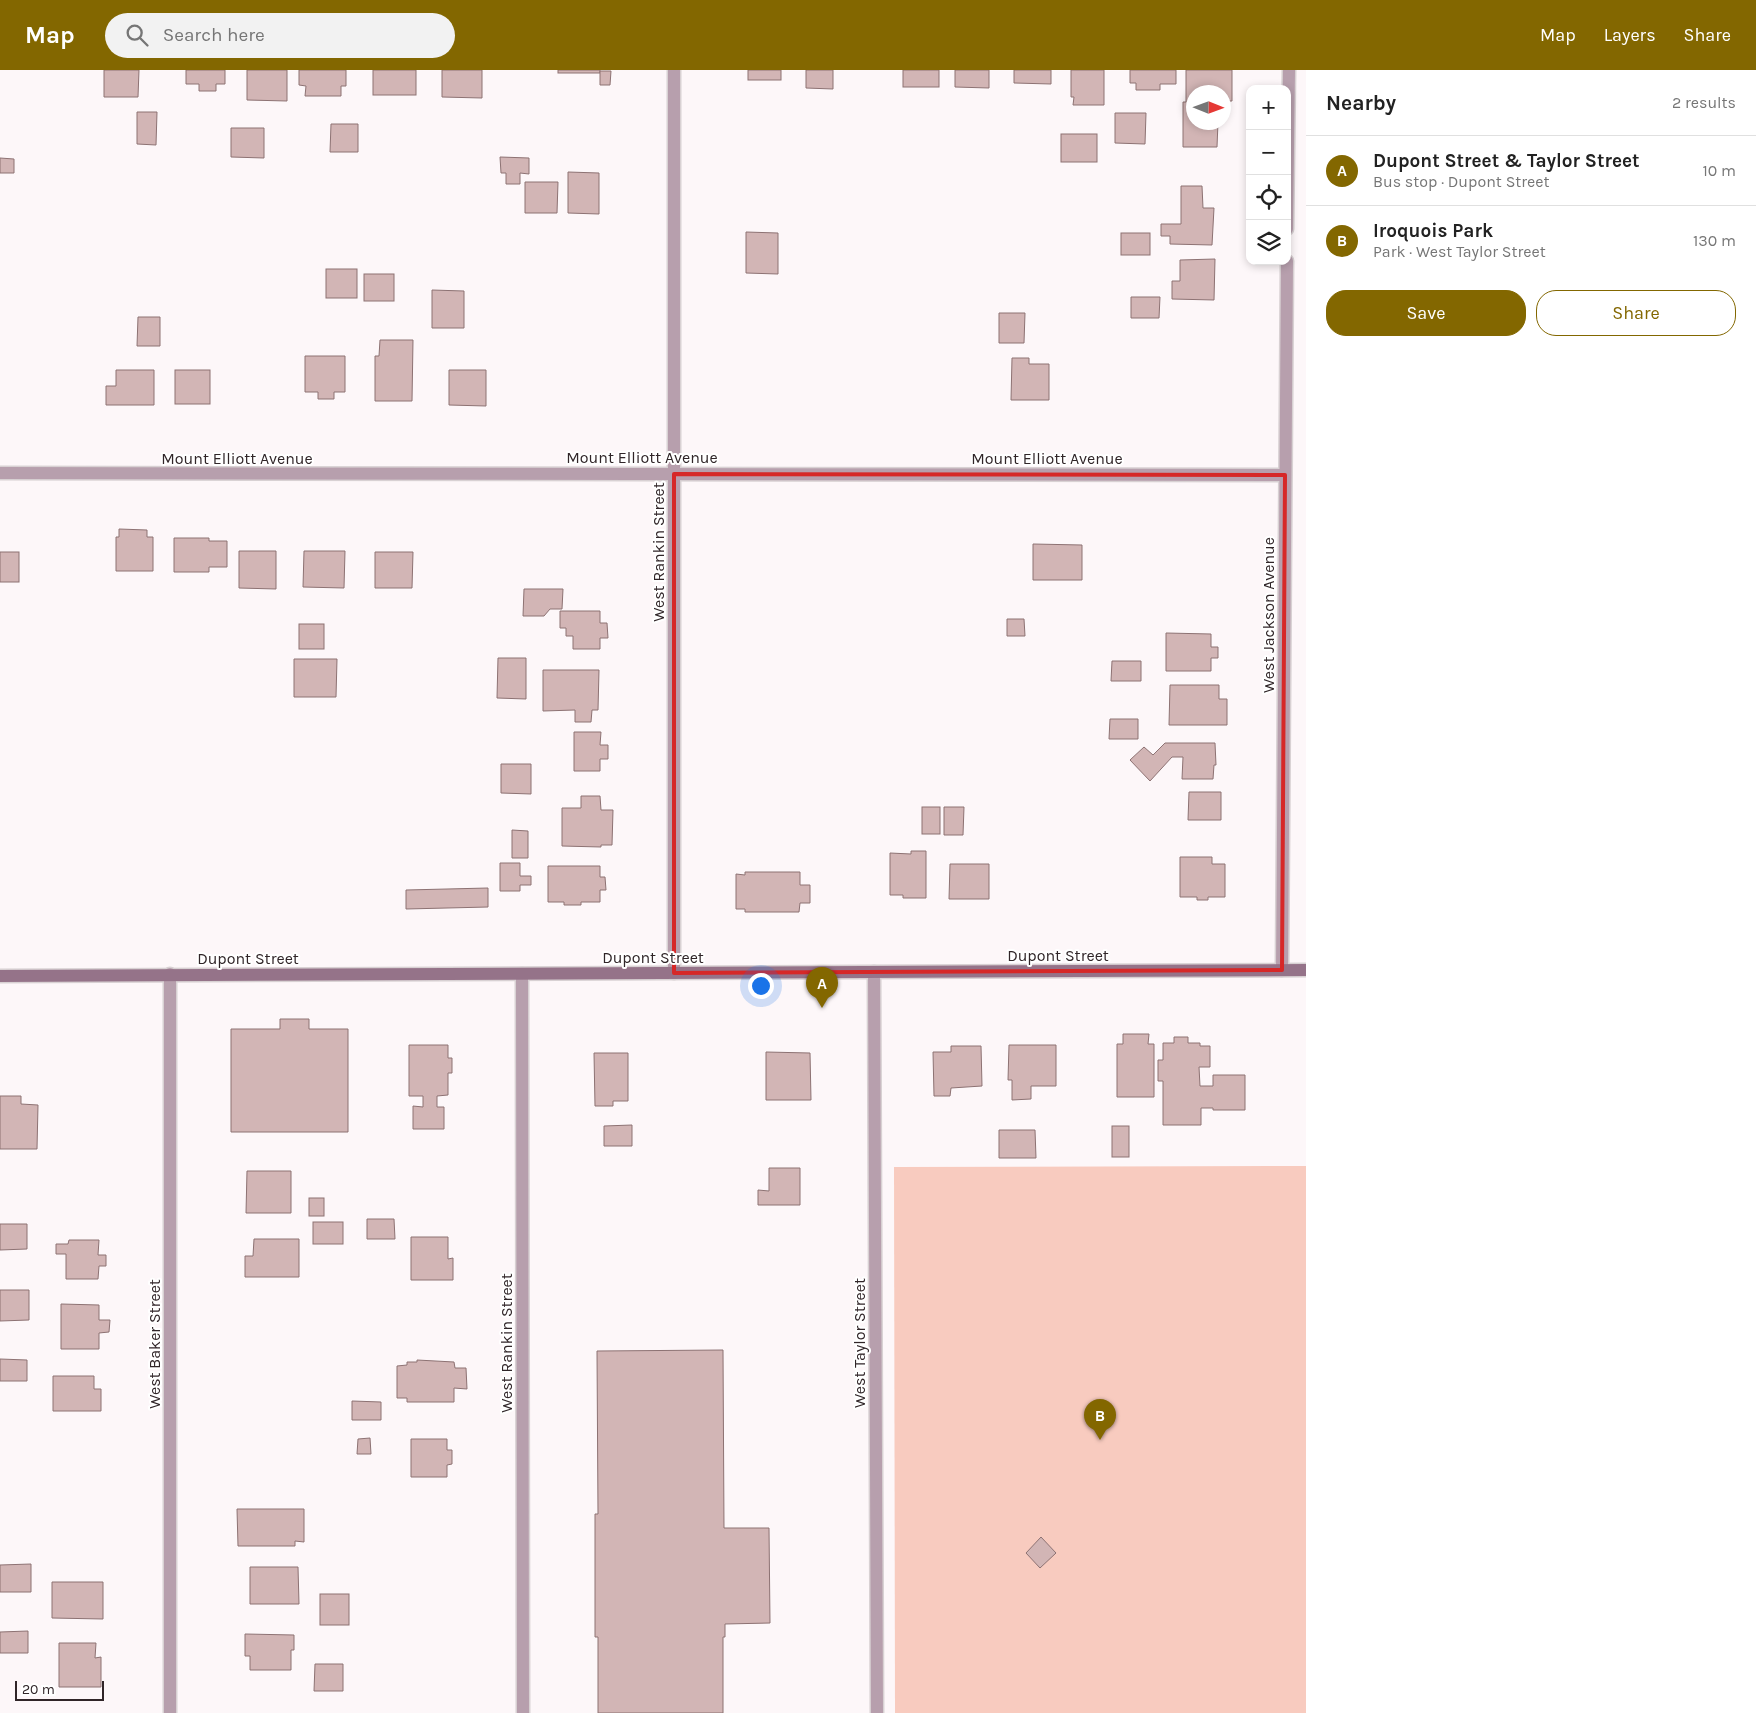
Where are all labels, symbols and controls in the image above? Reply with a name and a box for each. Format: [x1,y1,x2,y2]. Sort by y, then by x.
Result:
search box [105,13,455,58]
text: Map [25,21,75,49]
icon: search [123,21,151,49]
text: Search here [163,24,265,46]
text: Map [1540,24,1576,46]
text: Layers [1604,24,1656,46]
text: Share [1684,24,1731,46]
north arrow [1186,85,1231,130]
map controls [1246,85,1291,265]
button: + [1246,85,1291,130]
text: Nearby [1326,91,1396,115]
text: 2 results [1672,93,1736,112]
button: − [1246,130,1291,175]
text: Dupont Street & Taylor Street [1373,150,1640,172]
text: A [1337,161,1347,180]
text: 10 m [1702,161,1736,180]
text: Bus stop · Dupont Street [1373,172,1550,191]
button: locate [1246,175,1291,220]
button: layers [1246,220,1291,265]
text: Iroquois Park [1373,220,1493,242]
text: B [1337,231,1347,250]
text: 130 m [1693,231,1736,250]
text: Park · West Taylor Street [1373,242,1546,261]
button: Save [1326,290,1526,336]
button: Share [1536,290,1736,336]
street label: Mount Elliott Avenue [566,448,718,467]
street label: Mount Elliott Avenue [161,449,313,468]
street label: Mount Elliott Avenue [971,449,1123,468]
street label: West Rankin Street [649,482,668,622]
street label: West Jackson Avenue [1259,537,1278,693]
street label: Dupont Street [1007,946,1109,965]
street label: Dupont Street [602,948,704,967]
street label: Dupont Street [197,949,299,968]
pin: A [806,967,838,1008]
your location [748,973,774,999]
street label: West Rankin Street [497,1273,516,1413]
street label: West Taylor Street [850,1278,869,1408]
street label: West Baker Street [145,1279,164,1409]
pin: B [1084,1399,1116,1440]
scale bar [15,1678,104,1701]
text: 20 m [22,1681,55,1698]

